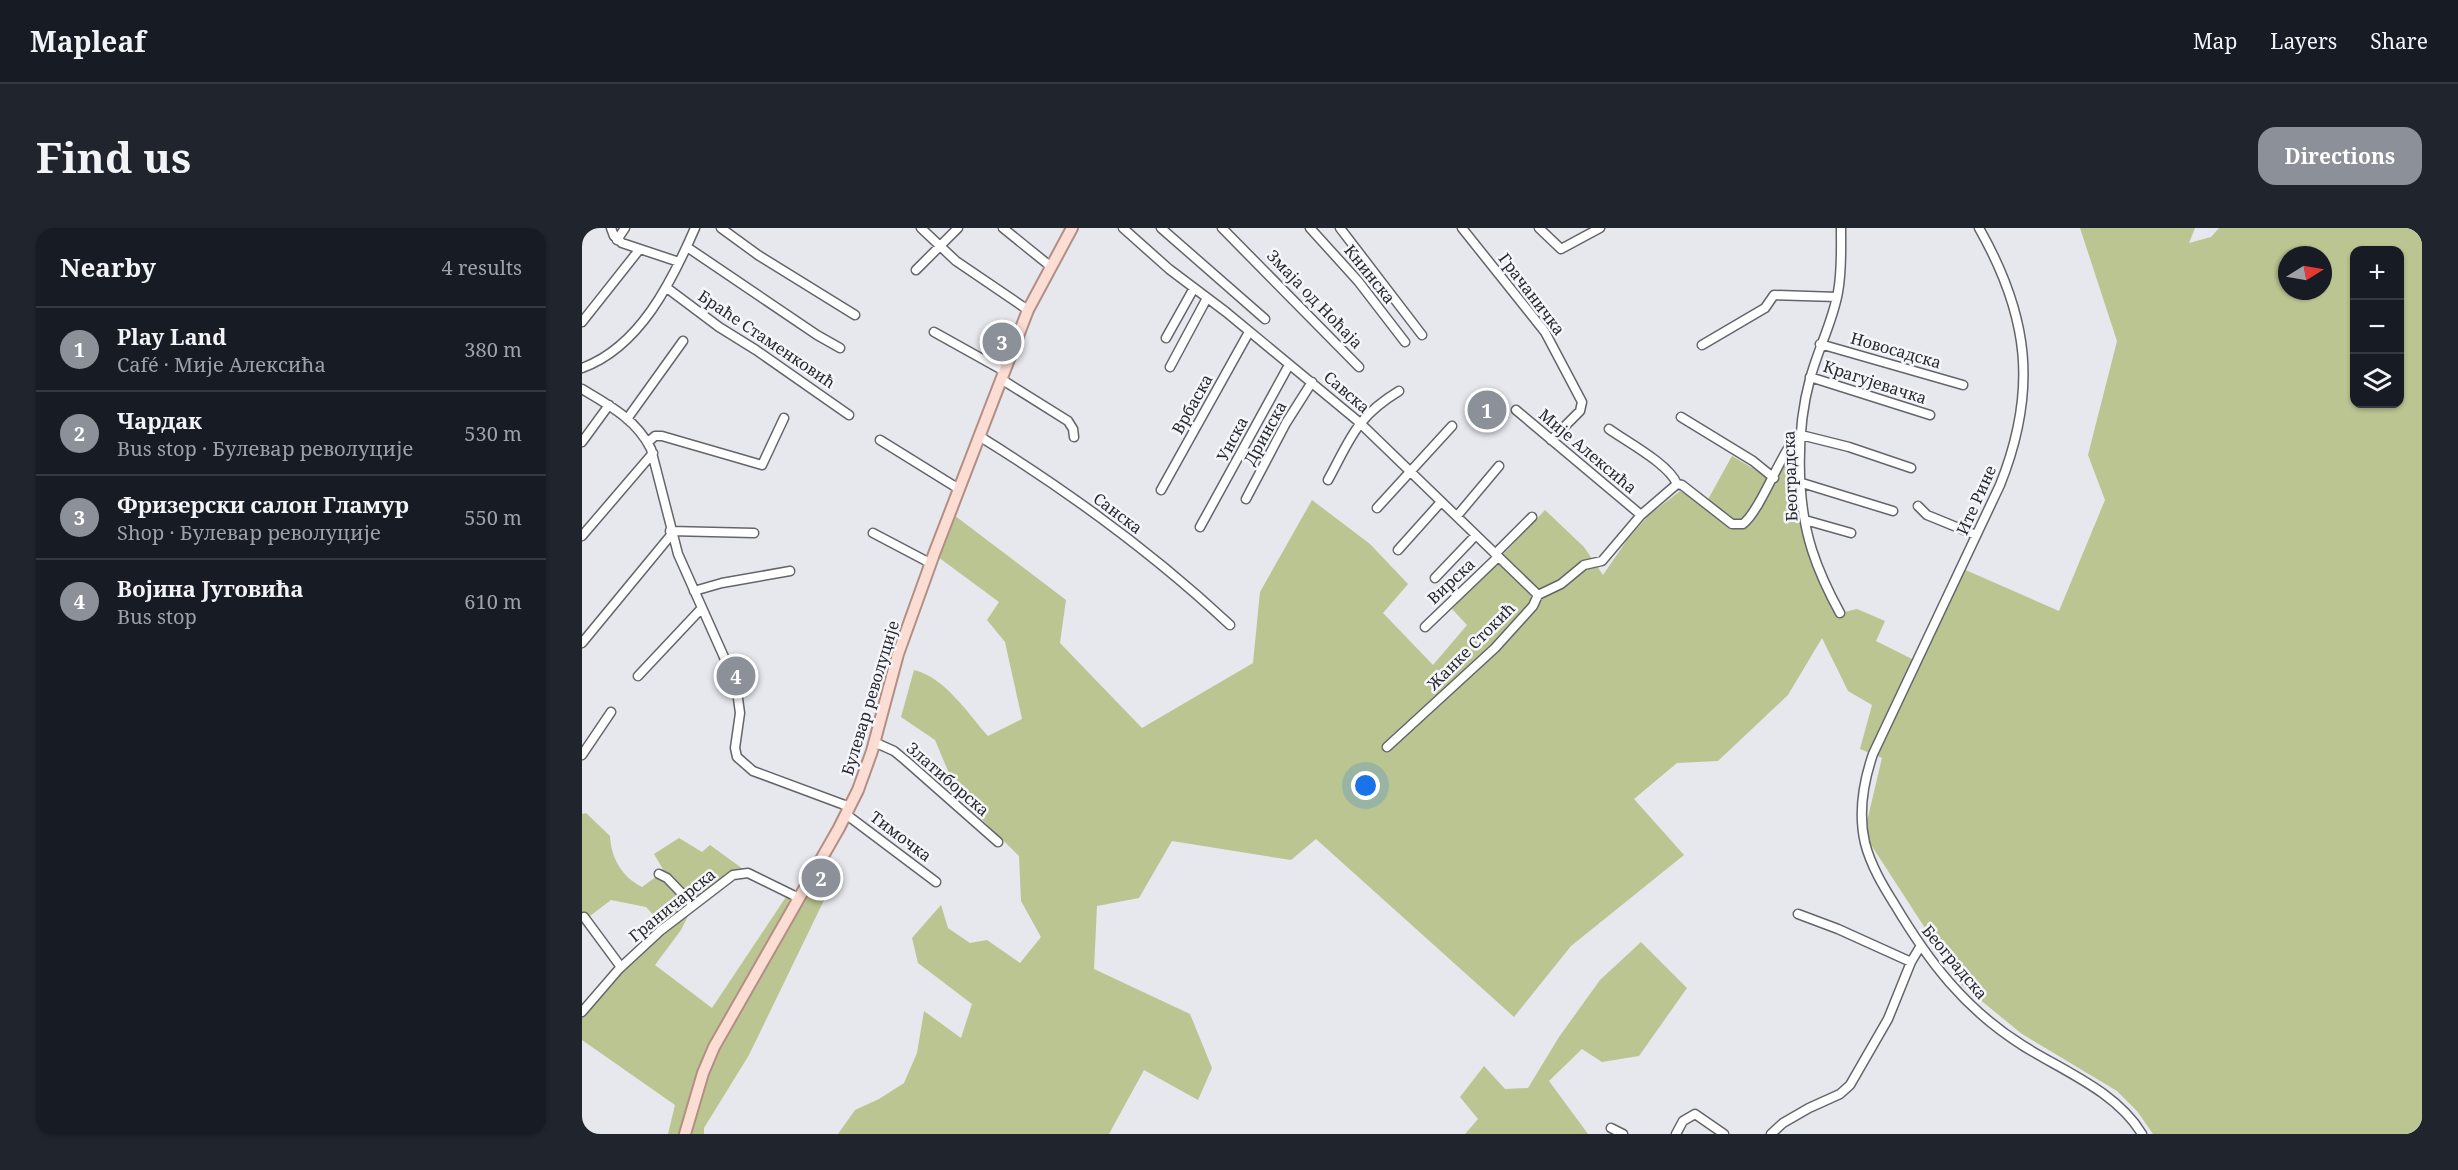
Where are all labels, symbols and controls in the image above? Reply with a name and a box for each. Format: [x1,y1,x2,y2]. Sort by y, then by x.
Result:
text: Mapleaf [30,22,146,60]
text: Map [2193,27,2237,55]
text: Layers [2270,27,2337,55]
text: Share [2370,27,2428,55]
button: Directions [2258,127,2422,185]
text: Find us [36,128,191,185]
street label: Книнска [1339,240,1401,308]
street label: Змаја од Ноћаја [1262,245,1368,353]
north arrow [2278,246,2332,300]
map controls [2350,246,2404,408]
button: + [2350,246,2404,300]
street label: Грачаничка [1494,248,1570,340]
text: Nearby [60,249,156,285]
text: 4 results [442,254,522,281]
street label: Браће Стаменковић [694,285,840,393]
button: − [2350,300,2404,354]
pin: 3 [982,320,1022,364]
text: Play Land [117,321,227,351]
street label: Новосадска [1848,327,1944,373]
text: 1 [74,336,85,363]
text: 380 m [464,336,522,363]
text: Café · Мије Алексића [117,351,326,378]
button: layers [2350,354,2404,408]
street label: Крагујевачка [1820,355,1930,409]
street label: Савска [1319,366,1375,418]
street label: Врбаска [1166,370,1218,438]
pin: 1 [1468,388,1506,432]
street label: Дринска [1238,397,1292,469]
street label: Мије Алексића [1534,404,1642,498]
text: Чардак [117,405,202,435]
street label: Унска [1211,413,1253,465]
text: 2 [74,420,85,447]
text: 530 m [464,420,522,447]
street label: Београдска [1777,430,1803,522]
text: Bus stop · Булевар револуције [117,435,413,462]
street label: Ите Рине [1951,462,2001,538]
street label: Санска [1089,487,1147,539]
text: Фризерски салон Гламур [117,489,409,519]
text: 3 [74,504,85,531]
text: 550 m [464,504,522,531]
text: Shop · Булевар револуције [117,519,381,546]
street label: Вирска [1422,553,1480,609]
text: Војина Југовића [117,573,304,603]
text: 4 [74,588,85,615]
text: 610 m [464,588,522,615]
street label: Жанке Стокић [1421,597,1520,696]
text: Bus stop [117,603,197,630]
street label: Булевар револуције [836,618,904,778]
pin: 4 [716,654,756,698]
street label: Златиборска [902,737,994,821]
your location [1351,771,1380,800]
street label: Тимочка [866,806,936,866]
pin: 2 [802,856,840,900]
street label: Граничарска [624,863,720,947]
street label: Београдска [1917,920,1993,1004]

